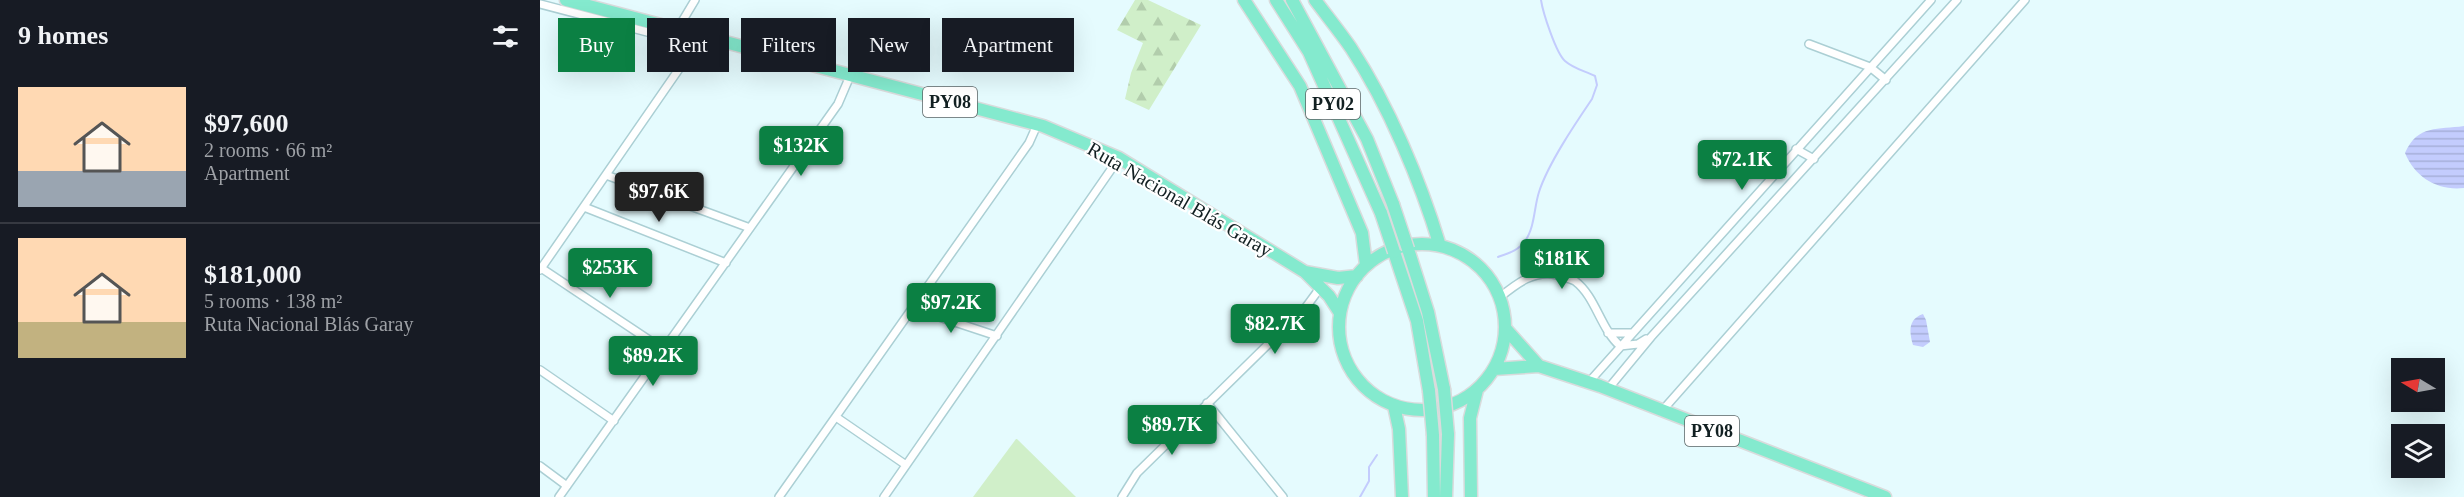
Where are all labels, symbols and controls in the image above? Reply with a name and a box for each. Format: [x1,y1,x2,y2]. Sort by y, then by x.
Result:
chip: Buy [558,18,635,72]
chip: Rent [647,18,729,72]
chip: Filters [741,18,836,72]
chip: New [848,18,930,72]
chip: Apartment [942,18,1074,72]
icon: filters [489,20,522,53]
text: 9 homes [18,21,108,50]
road number: PY08 [923,87,977,117]
road number: PY02 [1306,89,1360,119]
text: $97,600 [204,109,289,138]
icon: home [66,111,138,183]
pin: $132K [759,126,843,177]
text: $132K [773,134,829,156]
street label: Ruta Nacional Blás Garay [1083,137,1276,262]
text: 2 rooms · 66 m² [204,139,332,161]
pin: $72.1K [1693,140,1791,191]
text: $72.1K [1712,148,1772,170]
text: Apartment [204,162,290,184]
pin: $97.6K [610,172,708,223]
text: $97.6K [629,180,689,202]
pin: $181K [1520,239,1604,290]
text: $181K [1534,247,1590,269]
pin: $253K [568,248,652,299]
text: $253K [582,256,638,278]
text: $181,000 [204,260,302,289]
icon: home [66,262,138,334]
pin: $97.2K [902,283,1000,334]
text: 5 rooms · 138 m² [204,290,342,312]
text: $97.2K [921,291,981,313]
pin: $82.7K [1226,304,1324,355]
text: $82.7K [1245,312,1305,334]
text: Ruta Nacional Blás Garay [204,313,413,335]
pin: $89.2K [604,336,702,387]
text: $89.2K [623,344,683,366]
north arrow [2391,358,2445,412]
map controls [2391,358,2445,478]
pin: $89.7K [1123,405,1221,456]
text: $89.7K [1142,413,1202,435]
road number: PY08 [1685,416,1739,446]
button: layers [2391,424,2445,478]

